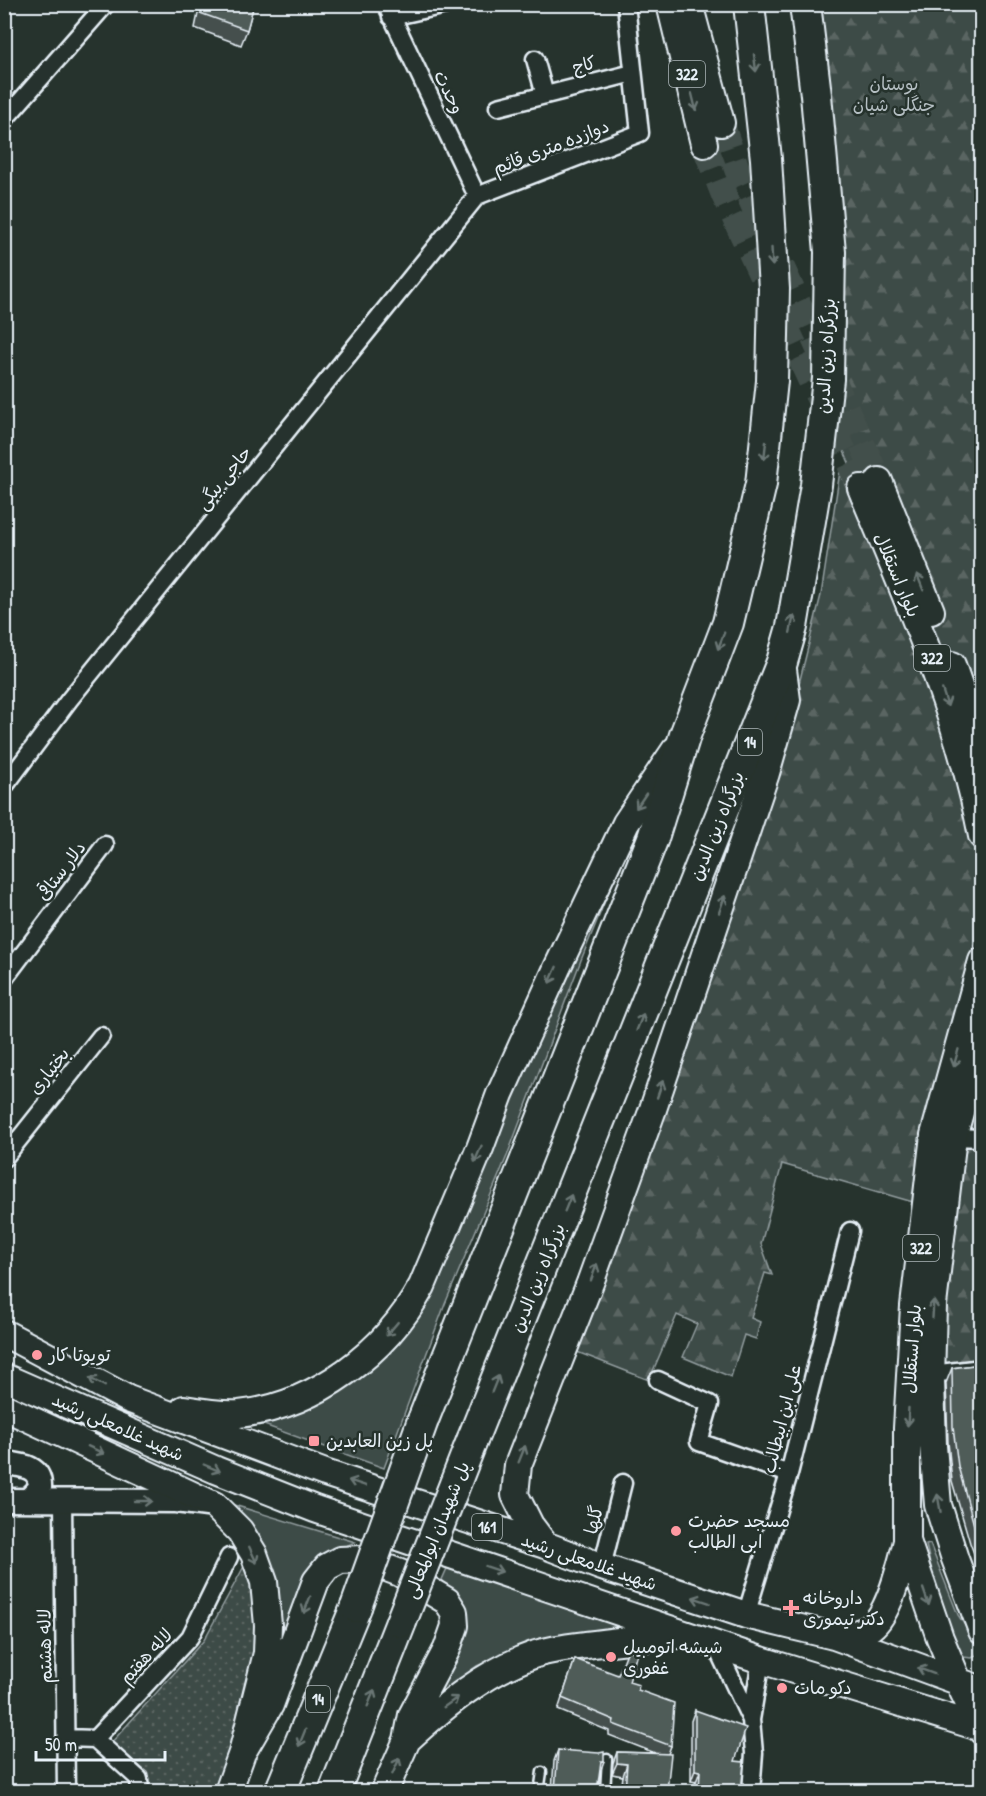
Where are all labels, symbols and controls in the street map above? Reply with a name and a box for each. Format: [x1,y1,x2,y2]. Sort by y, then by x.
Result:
street label: کاج [569,49,599,80]
one-way arrow [750,52,761,72]
road number: 322 [669,61,705,87]
street label: وحدت [428,66,471,118]
park label: بوستان جنگلی شیان [853,71,935,117]
one-way arrow [688,92,700,111]
street label: دوازده متری قائم [489,113,613,182]
one-way arrow [767,246,778,266]
street label: بزرگراه زین الدین [810,297,841,415]
street label: حاجی بیگی [190,440,257,515]
one-way arrow [759,441,770,461]
street label: بلوار استقلال [868,529,926,621]
one-way arrow [914,573,925,592]
one-way arrow [787,615,798,635]
one-way arrow [715,631,726,650]
road number: 322 [914,645,950,671]
one-way arrow [940,688,951,707]
road number: 14 [738,729,762,755]
street label: بزرگراه زین الدین [683,767,750,884]
one-way arrow [635,792,647,809]
street label: دلار ستاقی [30,836,91,906]
one-way arrow [717,895,728,914]
one-way arrow [547,966,558,984]
one-way arrow [635,1013,646,1032]
street label: بختیاری [22,1042,75,1099]
one-way arrow [950,1048,961,1067]
one-way arrow [655,1080,666,1099]
one-way arrow [472,1145,483,1163]
one-way arrow [563,1195,574,1213]
street label: بزرگراه زین الدین [504,1219,571,1336]
road number: 322 [903,1235,939,1261]
one-way arrow [589,1264,600,1282]
one-way arrow [928,1299,939,1319]
street label: بلوار استقلال [896,1303,927,1395]
one-way arrow [386,1321,399,1337]
place label: تویوتا کار [47,1342,111,1367]
marker: تویوتا کار [30,1348,44,1362]
street label: علی ابن ابیطالب [756,1362,807,1476]
one-way arrow [490,1375,501,1394]
one-way arrow [89,1376,106,1388]
street label: شهید غلامعلی رشید [48,1386,188,1467]
one-way arrow [902,1406,913,1426]
place label: پل زین العابدین [326,1428,433,1453]
marker: پل زین العابدین [307,1434,321,1448]
one-way arrow [86,1444,104,1456]
one-way arrow [518,1445,529,1464]
street label: پل شهیدان ابوالمعالی [398,1458,475,1602]
one-way arrow [202,1463,221,1474]
one-way arrow [348,1477,367,1488]
one-way arrow [933,1494,944,1514]
one-way arrow [132,1495,152,1507]
street label: گلها [578,1503,609,1537]
place label: مسجد حضرت ابی الطالب [688,1508,790,1554]
road number: 161 [472,1514,502,1540]
marker: مسجد حضرت ابی الطالب [669,1524,683,1538]
street label: شهید غلامعلی رشید [518,1527,660,1596]
one-way arrow [248,1546,260,1564]
one-way arrow [484,1564,503,1575]
place label: داروخانه دکتر تیموری [803,1585,885,1631]
one-way arrow [922,1587,933,1606]
one-way arrow [692,1593,711,1604]
one-way arrow [301,1596,312,1614]
marker: داروخانه دکتر تیموری [784,1601,798,1615]
street label: لاله هشتم [31,1608,60,1684]
street label: لاله هفتم [113,1622,179,1690]
place label: شیشه اتومبیل غفوری [623,1634,723,1680]
marker: شیشه اتومبیل غفوری [604,1650,618,1664]
one-way arrow [917,1665,936,1676]
place label: دکو مات [794,1675,852,1700]
marker: دکو مات [775,1681,789,1695]
road number: 14 [306,1686,330,1712]
one-way arrow [366,1689,377,1708]
one-way arrow [443,1696,459,1708]
scale bar [36,1724,165,1762]
one-way arrow [296,1729,307,1747]
text: 50 m [45,1732,77,1757]
one-way arrow [391,1757,402,1776]

